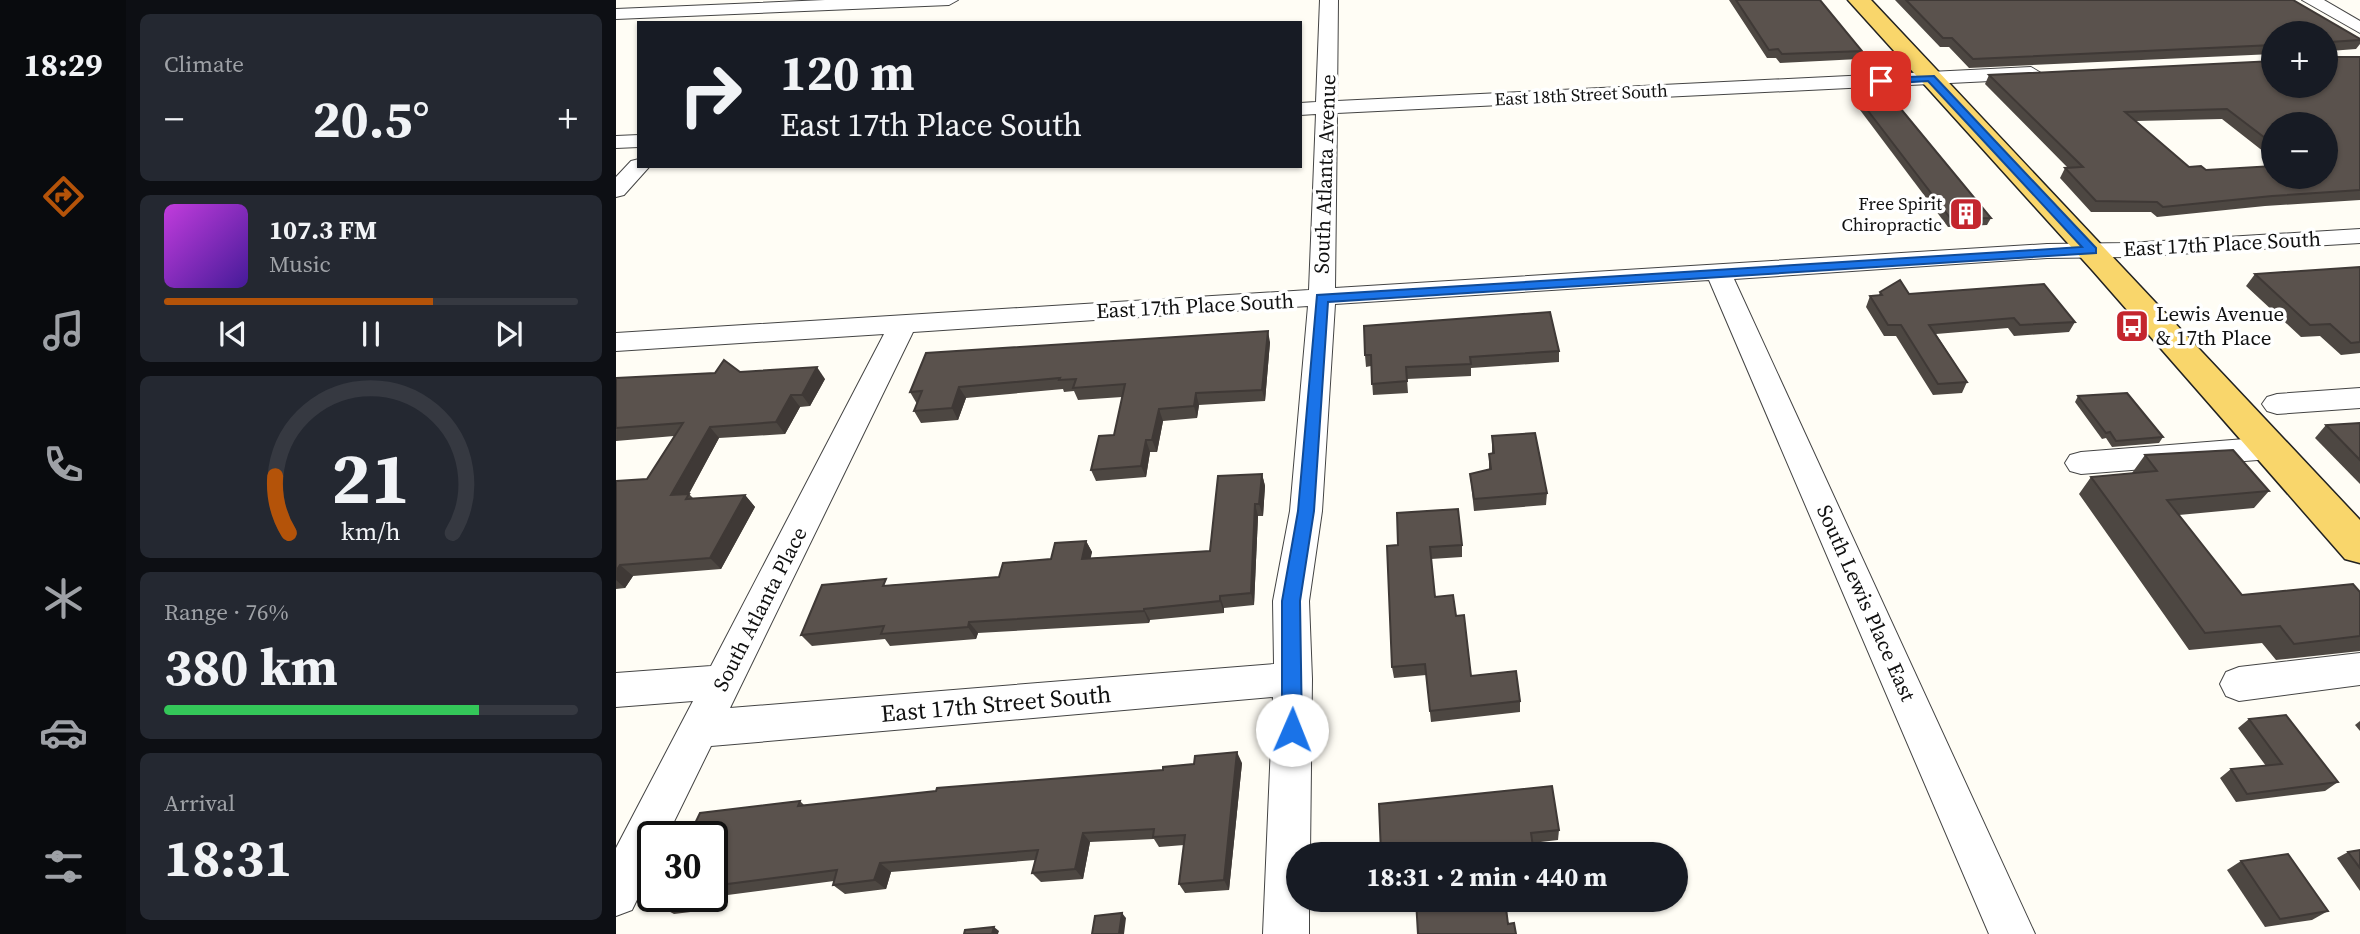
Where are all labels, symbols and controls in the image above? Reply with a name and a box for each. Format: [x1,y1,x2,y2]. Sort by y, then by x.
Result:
map controls [2261,21,2338,189]
button: + [2261,21,2338,98]
text: 120 m [780,39,915,106]
text: 18:29 [24,43,102,87]
text: Climate [164,48,244,80]
icon: right [665,49,756,140]
pin [1851,51,1911,111]
icon: arrive [1862,62,1900,100]
street label: South Atlanta Avenue [1307,74,1342,274]
street label: East 18th Street South [1494,77,1668,112]
text: 20.5° [312,83,430,154]
text: − [164,93,184,145]
text: + [558,93,578,145]
text: East 17th Place South [780,103,1082,147]
button: − [2261,112,2338,189]
icon: directions [39,172,88,221]
place label: Free Spirit Chiropractic [1841,191,1942,237]
building icon: Free Spirit Chiropractic [1947,195,1985,233]
text: 107.3 FM [269,212,377,248]
street label: East 17th Place South [2122,224,2322,263]
text: Music [269,248,331,280]
street label: East 17th Place South [1095,286,1295,325]
place label: Lewis Avenue & 17th Place [2156,299,2284,352]
icon: music [39,306,88,355]
bus stop icon: Lewis Avenue & 17th Place [2113,307,2151,345]
icon: previous [214,315,252,353]
icon: pause [352,315,390,353]
icon: next [490,315,528,353]
text: 21 [332,428,410,527]
icon: phone [39,440,88,489]
street label: South Lewis Place East [1810,500,1923,706]
text: km/h [341,514,401,548]
street label: South Atlanta Place [706,522,813,696]
icon: climate [39,574,88,623]
text: Range · 76% [164,596,289,628]
text: 380 km [164,631,338,702]
street label: East 17th Street South [879,677,1113,730]
position arrow [1255,693,1329,767]
icon: car [39,708,88,757]
text: Arrival [164,787,235,819]
speed limit sign: 30 [637,821,728,912]
text: 18:31 [164,822,292,893]
icon: filters [39,842,88,891]
text: 18:31 · 2 min · 440 m [1367,859,1607,895]

